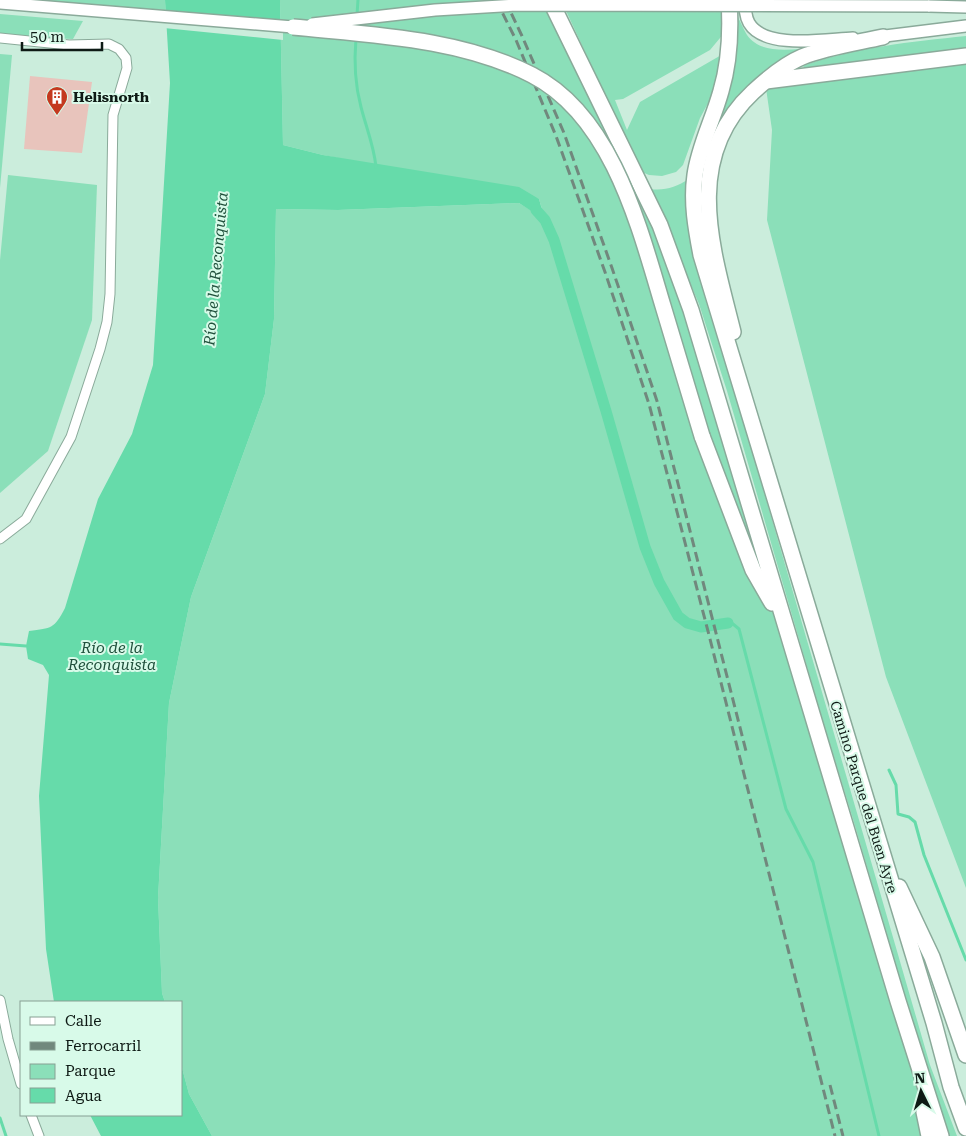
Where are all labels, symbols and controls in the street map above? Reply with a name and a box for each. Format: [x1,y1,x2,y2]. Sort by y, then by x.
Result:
scale bar [22,20,102,52]
text: 50 m [30,28,65,46]
building icon: Helisnorth [45,85,69,116]
place label: Helisnorth [73,89,150,105]
water label: Río de la Reconquista [200,192,232,347]
water label: Río de la Reconquista [67,639,156,674]
street label: Camino Parque del Buen Ayre [827,699,901,895]
legend [20,1001,182,1116]
text: Calle [65,1012,101,1030]
text: Ferrocarril [65,1037,142,1055]
text: Parque [65,1062,116,1080]
north arrow [896,1066,946,1116]
text: N [914,1070,926,1086]
text: Agua [65,1087,102,1105]

